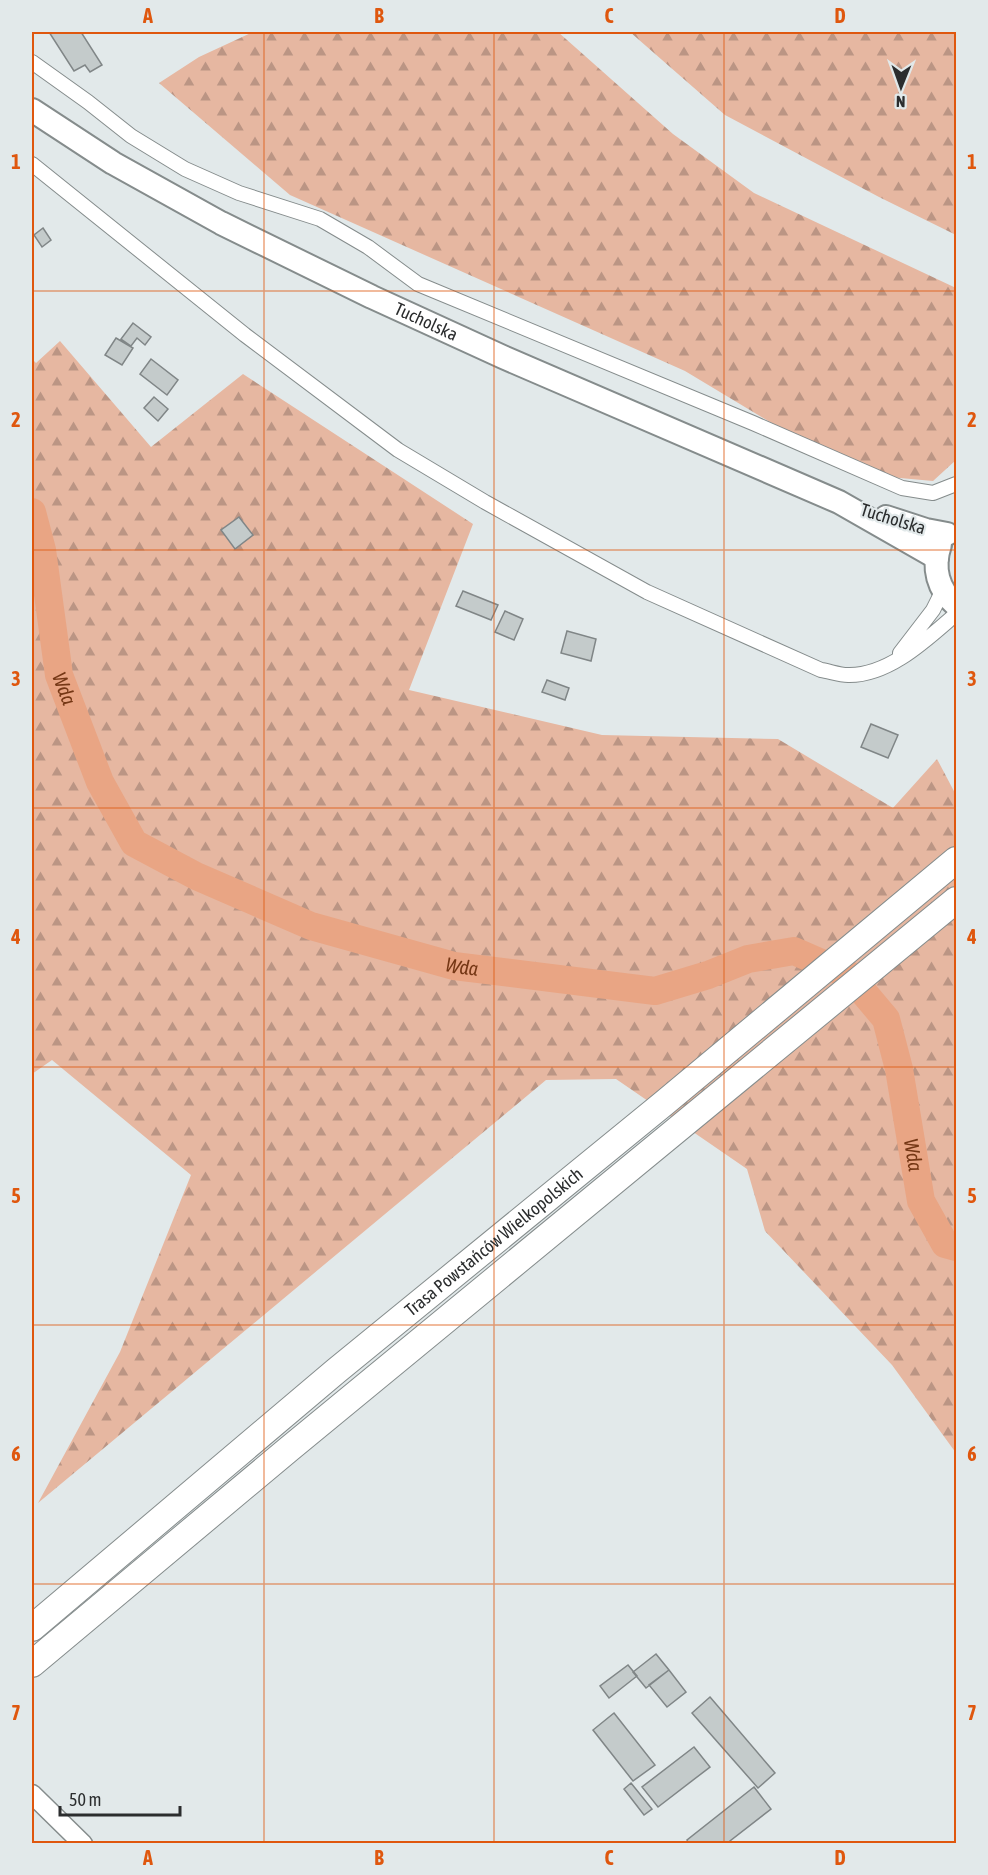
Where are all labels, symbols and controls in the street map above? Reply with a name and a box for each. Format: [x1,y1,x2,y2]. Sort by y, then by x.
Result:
text: A [142,4,153,27]
text: B [374,4,384,27]
text: C [605,4,614,27]
text: D [834,4,846,27]
north arrow [871,57,931,117]
text: N [896,93,906,111]
text: 1 [11,150,21,173]
text: 1 [967,150,977,173]
street label: Tucholska [391,298,461,345]
text: 2 [11,408,21,431]
text: 2 [967,408,977,431]
street label: Tucholska [858,499,928,538]
text: 3 [11,667,21,690]
text: 3 [967,667,977,690]
water label: Wda [48,669,81,708]
text: 4 [10,925,21,948]
text: 4 [966,925,977,948]
water label: Wda [443,952,480,980]
water label: Wda [900,1137,928,1173]
street label: Trasa Powstańców Wielkopolskich [401,1163,587,1320]
text: 5 [11,1184,21,1207]
text: 5 [967,1184,977,1207]
text: 6 [11,1442,21,1465]
text: 6 [967,1442,977,1465]
text: 7 [11,1701,21,1724]
text: 7 [967,1701,977,1724]
scale bar [60,1779,180,1817]
text: 50 m [69,1789,101,1810]
text: A [142,1846,153,1869]
text: B [374,1846,384,1869]
text: C [605,1846,614,1869]
text: D [834,1846,846,1869]

